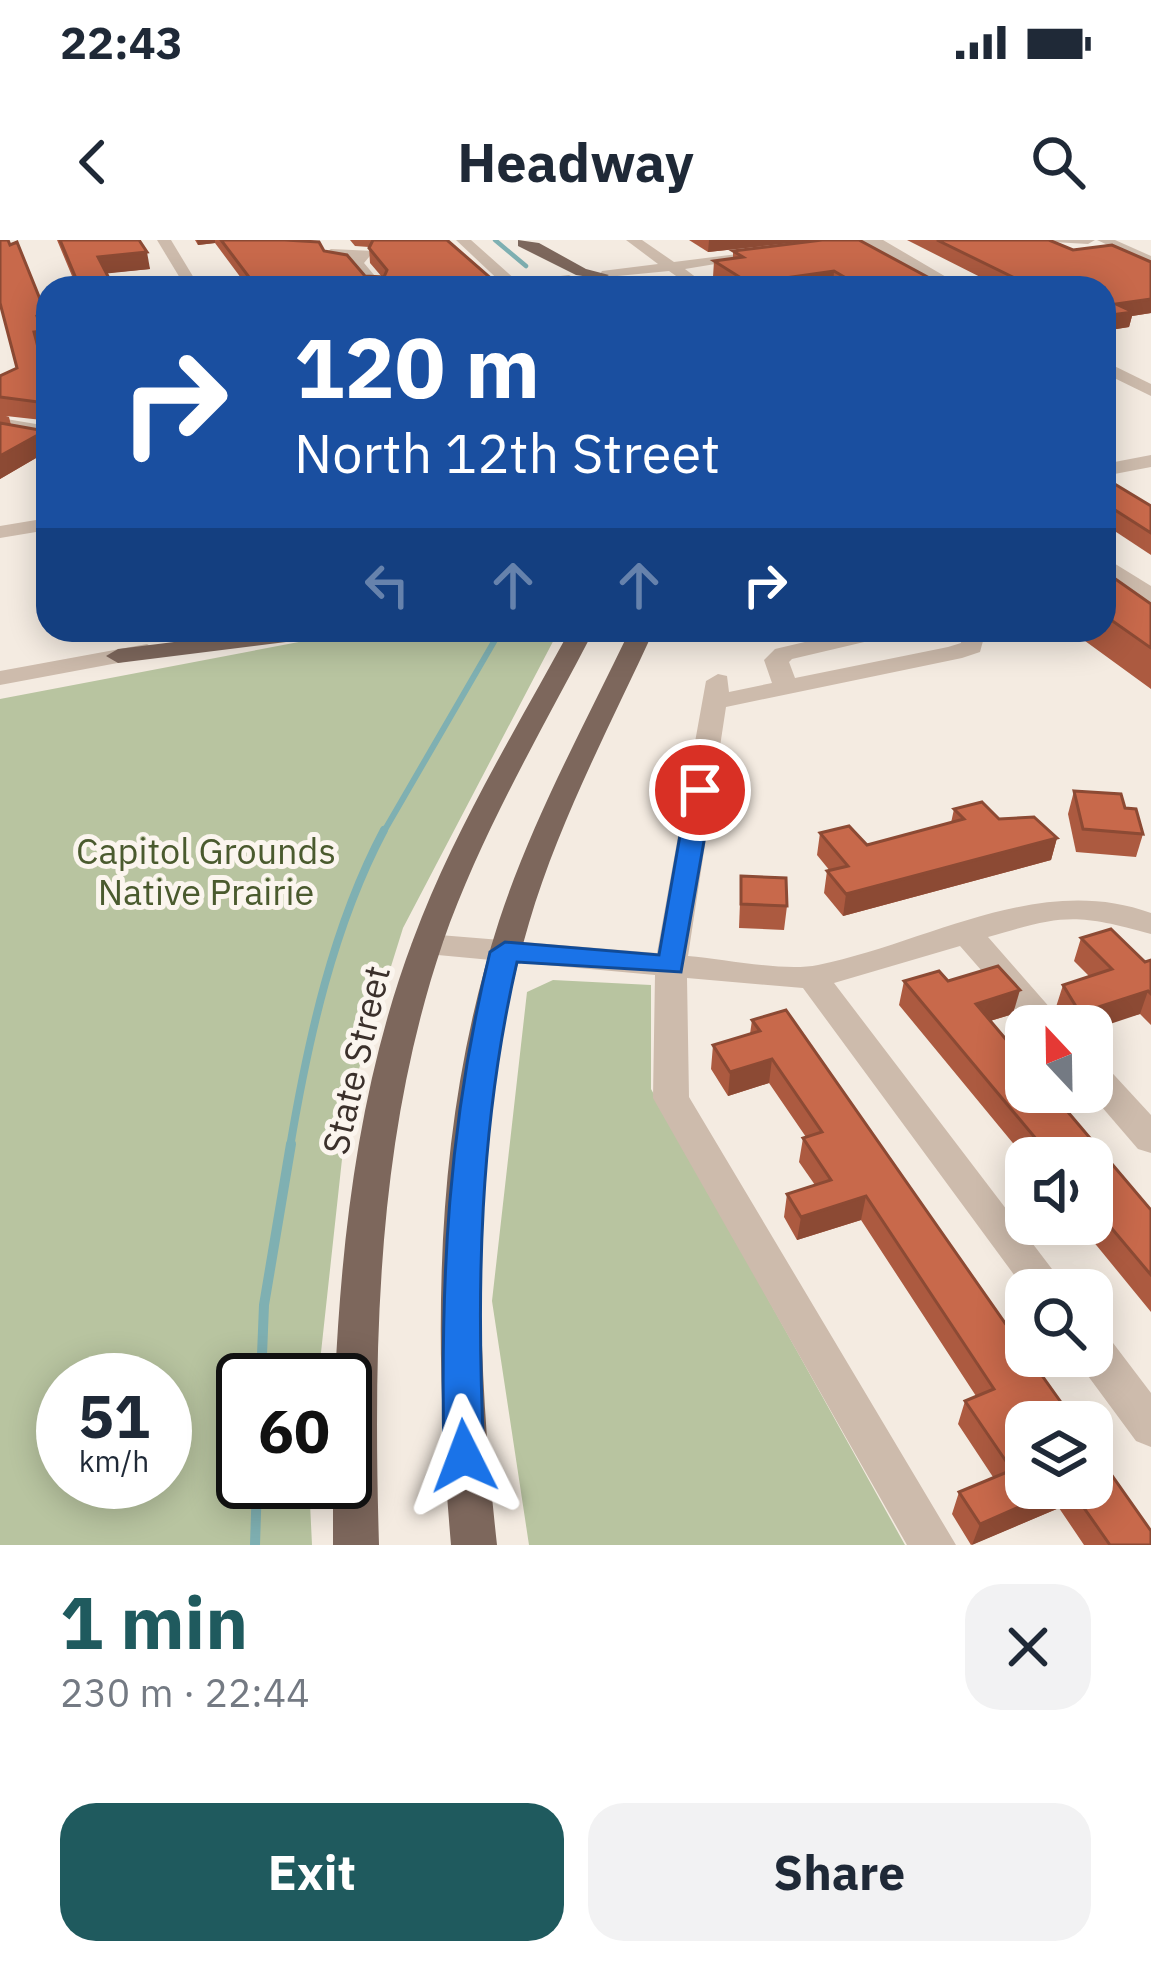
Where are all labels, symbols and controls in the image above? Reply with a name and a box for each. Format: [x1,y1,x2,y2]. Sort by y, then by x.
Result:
text: 22:43 [60,13,183,71]
text: Headway [457,127,694,197]
icon: back [60,129,126,195]
icon: search [1025,129,1091,195]
text: 120 m [294,312,540,421]
icon: right [96,324,252,480]
text: North 12th Street [294,418,720,488]
icon: left [354,552,420,618]
icon: ahead [480,552,546,618]
icon: ahead [606,552,672,618]
icon: right [732,552,798,618]
pin [649,739,751,841]
icon: arrive [667,757,733,823]
park label: Capitol Grounds Native Prairie [76,827,336,915]
street label: State Street [311,961,400,1159]
north arrow [1005,1005,1113,1113]
map controls [1005,1005,1113,1509]
button: sound [1005,1137,1113,1245]
button: search [1005,1269,1113,1377]
speed limit sign: 60 [216,1353,372,1509]
text: 51 [78,1376,150,1455]
position arrow [401,1393,527,1519]
button: layers [1005,1401,1113,1509]
text: km/h [79,1441,149,1480]
text: 1 min [60,1575,248,1669]
button: close [965,1584,1091,1710]
text: 230 m · 22:44 [60,1667,310,1718]
button: Exit [60,1803,564,1941]
button: Share [588,1803,1091,1941]

